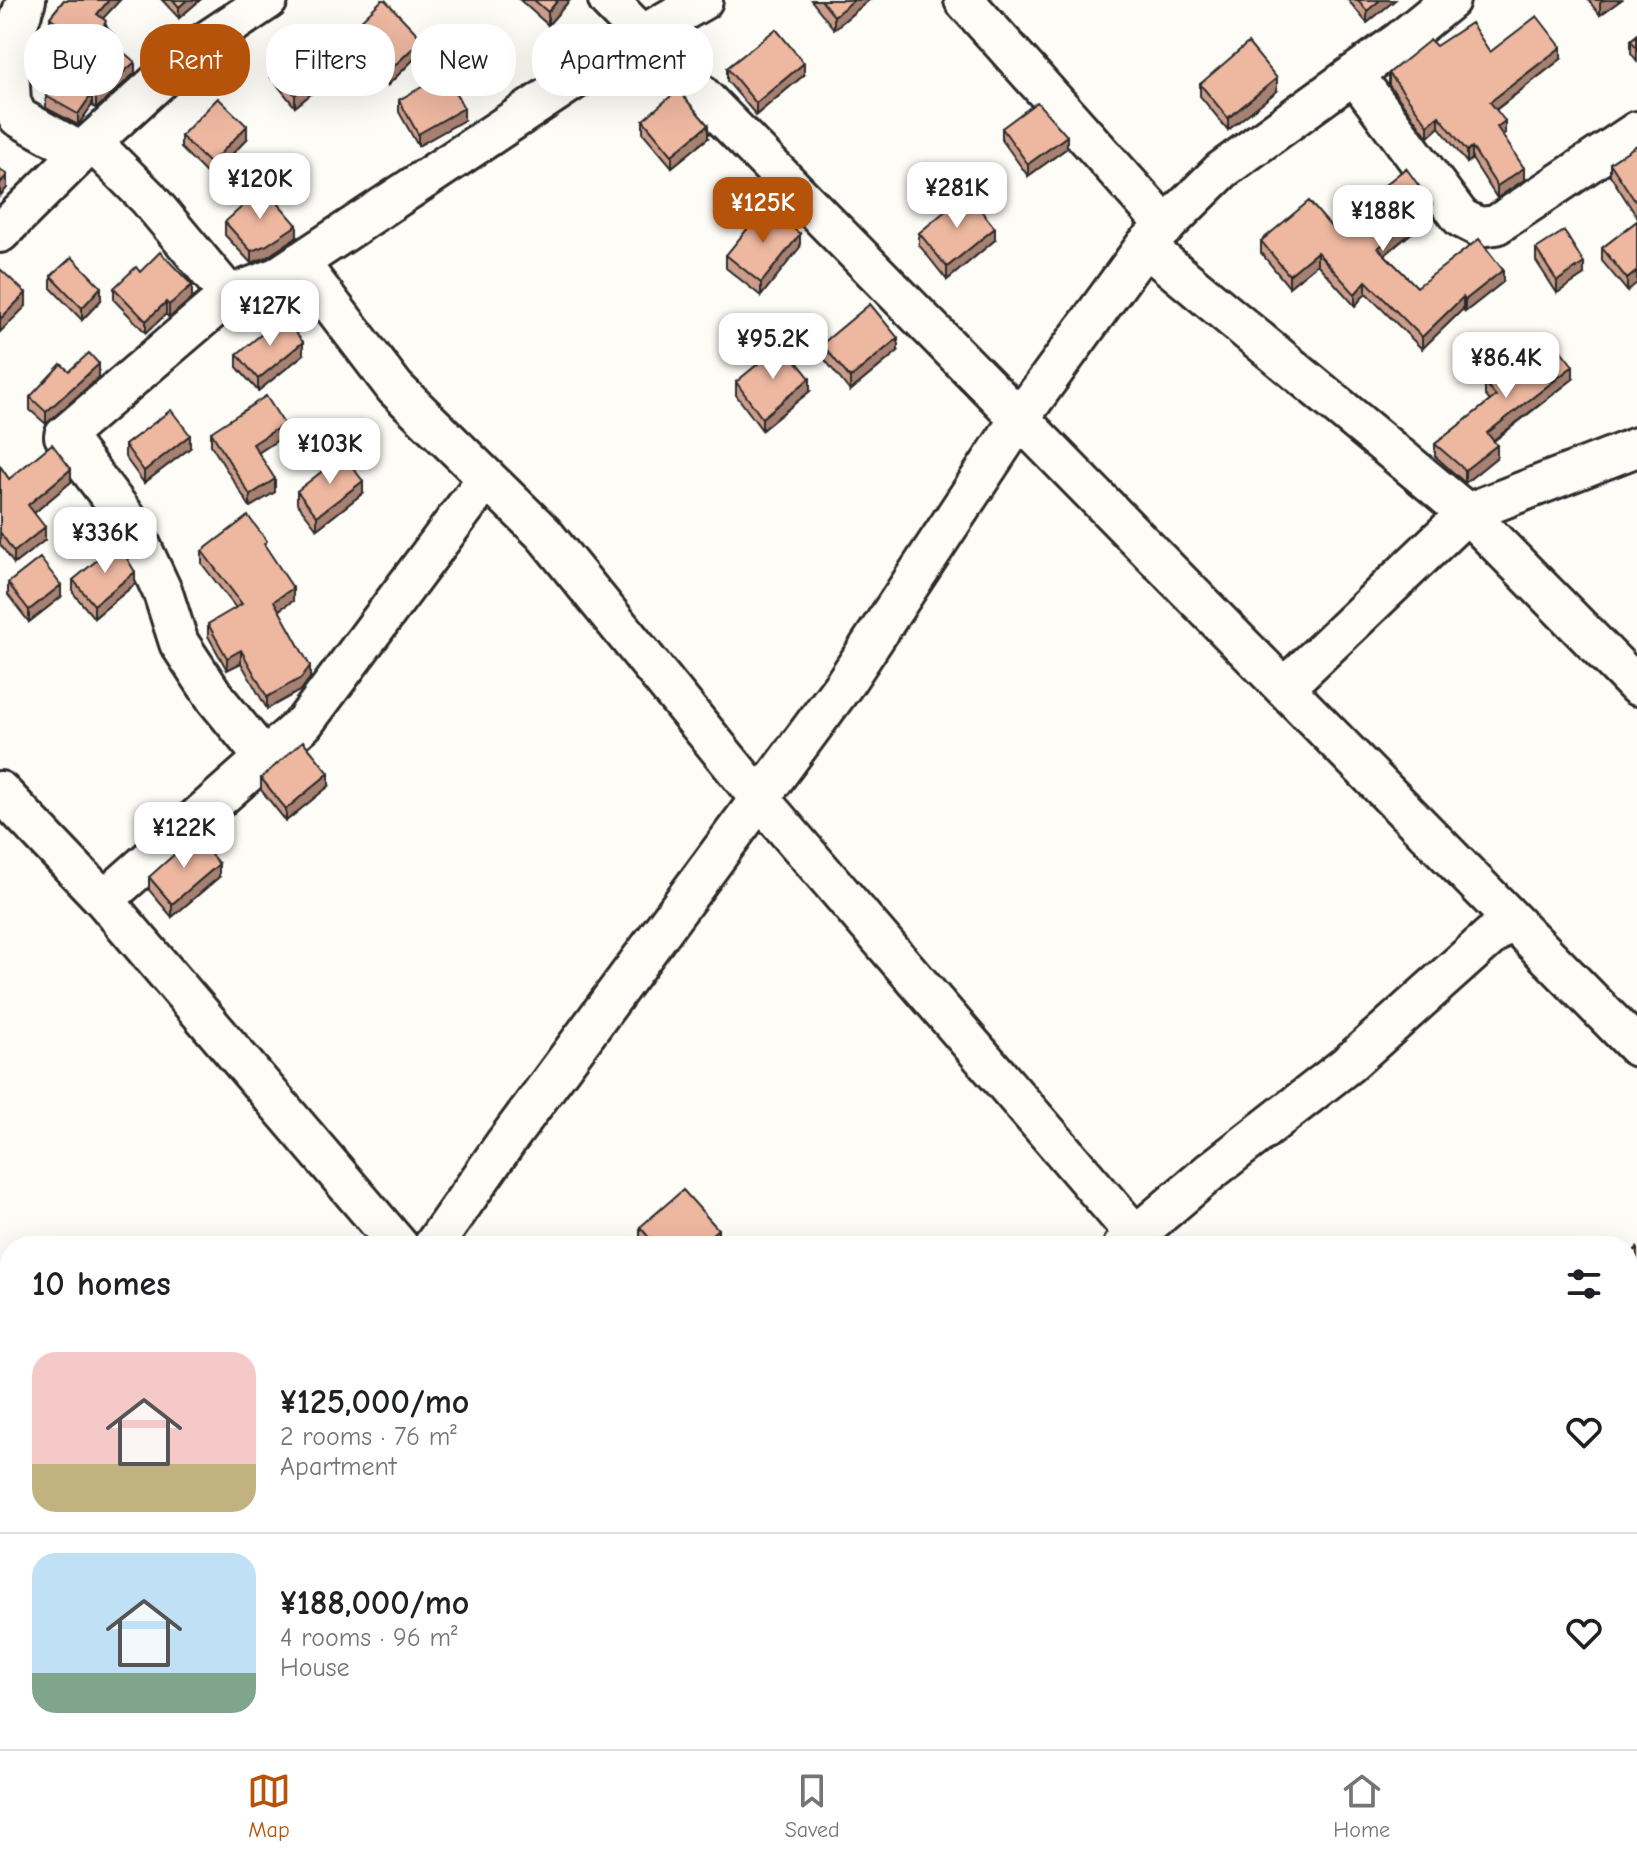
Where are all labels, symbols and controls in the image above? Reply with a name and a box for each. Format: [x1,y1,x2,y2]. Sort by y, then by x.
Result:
chip: Buy [24,24,124,96]
chip: Rent [140,24,250,96]
chip: Filters [266,24,395,96]
chip: New [411,24,516,96]
chip: Apartment [532,24,713,96]
pin: ¥120K [204,153,316,221]
pin: ¥281K [901,162,1013,230]
text: ¥120K [227,164,293,194]
text: ¥281K [925,173,989,203]
pin: ¥125K [707,177,819,245]
pin: ¥188K [1327,185,1439,253]
text: ¥125K [731,188,795,218]
text: ¥188K [1351,196,1415,226]
pin: ¥127K [214,280,326,348]
text: ¥127K [239,291,301,321]
pin: ¥95.2K [708,313,838,381]
text: ¥95.2K [737,324,809,354]
pin: ¥86.4K [1441,332,1571,400]
text: ¥86.4K [1470,343,1542,373]
pin: ¥103K [274,418,386,486]
text: ¥103K [297,429,363,459]
pin: ¥336K [49,507,161,575]
text: ¥336K [72,518,138,548]
pin: ¥122K [128,802,240,870]
text: ¥122K [152,813,216,843]
icon: filters [1562,1262,1606,1306]
text: 10 homes [32,1264,171,1304]
text: ¥125,000/mo [280,1382,469,1422]
icon: home [96,1384,192,1480]
icon: heart [1562,1410,1606,1454]
text: 2 rooms · 76 m² [280,1422,457,1452]
text: Apartment [280,1452,396,1482]
text: ¥188,000/mo [280,1583,469,1623]
icon: home [96,1585,192,1681]
icon: heart [1562,1611,1606,1655]
text: 4 rooms · 96 m² [280,1623,457,1653]
text: House [280,1653,350,1683]
tab: Map [247,1769,291,1843]
tab: Saved [785,1769,840,1843]
tab: Home [1333,1769,1390,1843]

